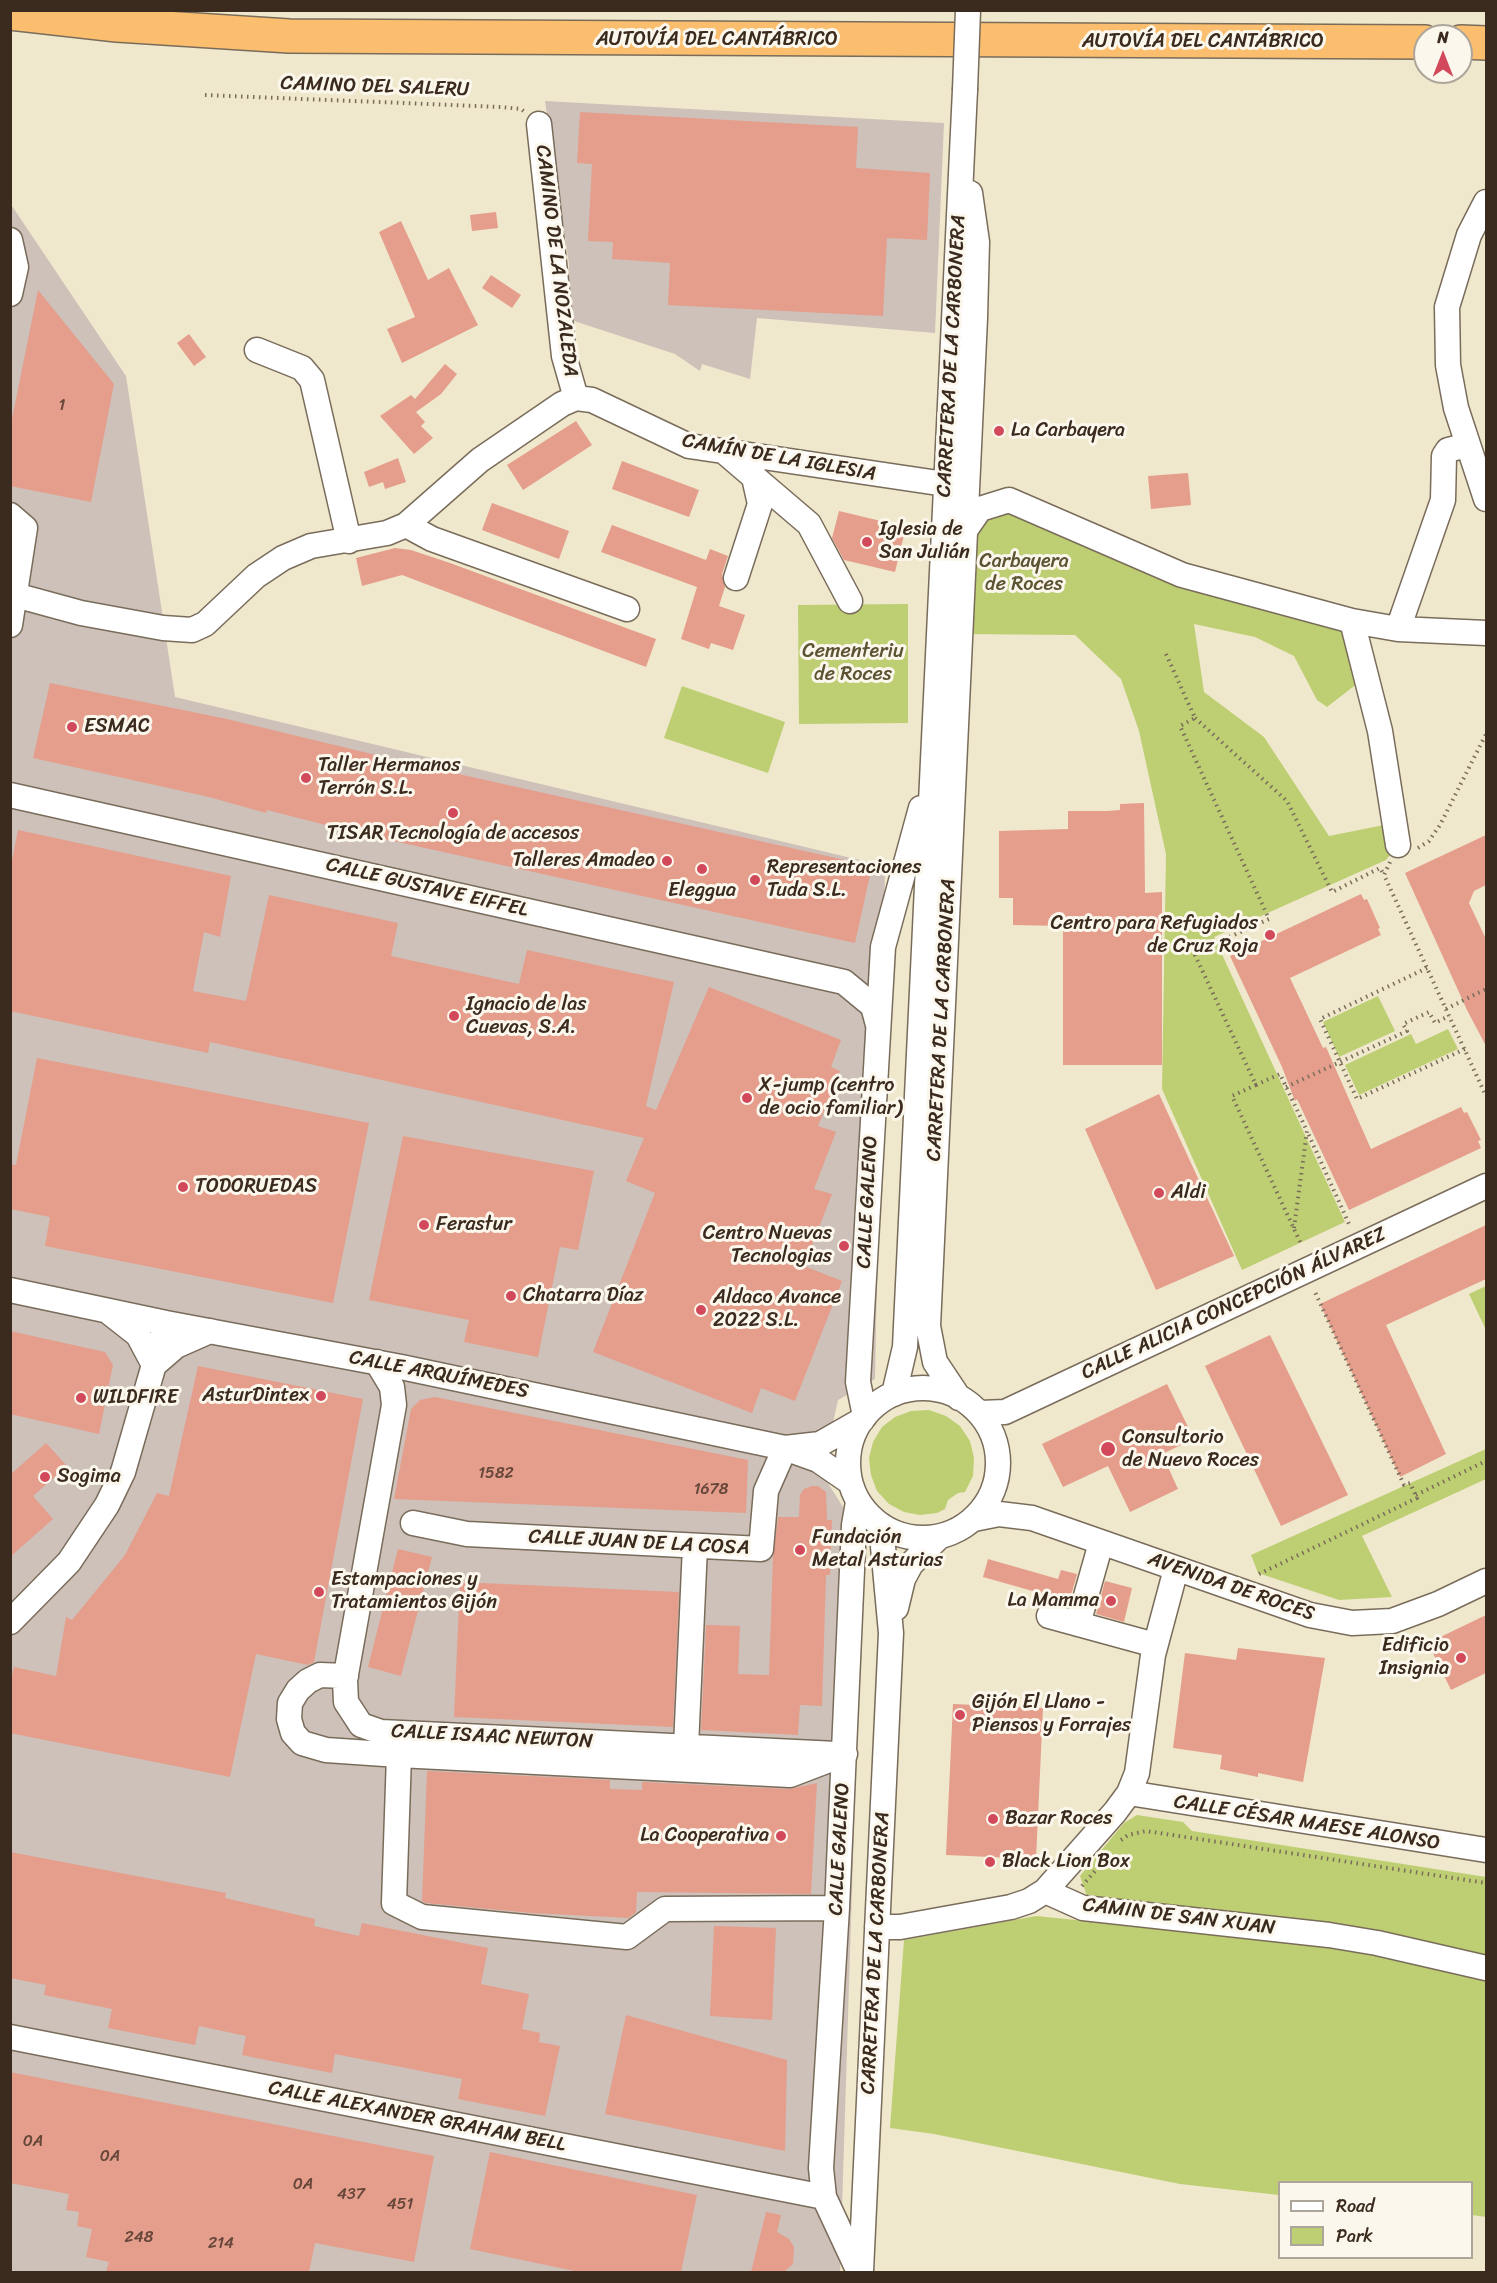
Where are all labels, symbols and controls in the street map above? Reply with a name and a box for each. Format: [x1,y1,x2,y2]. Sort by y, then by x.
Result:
text: N [1437,23,1449,52]
north arrow [1413,24,1473,84]
street label: AUTOVÍA DEL CANTÁBRICO [596,28,838,52]
street label: AUTOVÍA DEL CANTÁBRICO [1082,30,1324,54]
street label: CAMINO DEL SALERU [280,72,470,102]
street label: CAMINO DE LA NOZALEDA [530,144,582,378]
street label: CARRETERA DE LA CARBONERA [933,214,971,498]
house number: 1 [59,396,65,416]
place label: La Carbayera [1011,419,1125,443]
marker: La Carbayera [992,424,1006,438]
street label: CAMÍN DE LA IGLESIA [680,429,878,487]
place label: Iglesia de San Julián [879,518,970,565]
marker: Iglesia de San Julián [860,535,874,549]
park label: Carbayera de Roces [979,550,1069,597]
park label: Cementeriu de Roces [802,640,904,687]
place label: ESMAC [84,715,150,739]
marker: ESMAC [65,720,79,734]
place label: Taller Hermanos Terrón S.L. [318,754,460,801]
marker: Taller Hermanos Terrón S.L. [299,771,313,785]
marker: TISAR Tecnología de accesos [446,806,460,820]
place label: TISAR Tecnología de accesos [327,822,579,846]
place label: Talleres Amadeo [512,849,655,873]
street label: CALLE GUSTAVE EIFFEL [324,853,530,923]
marker: Talleres Amadeo [660,854,674,868]
place label: Representaciones Tuda S.L. [767,856,922,903]
marker: Eleggua [695,862,709,876]
marker: Representaciones Tuda S.L. [748,873,762,887]
street label: CARRETERA DE LA CARBONERA [923,878,961,1162]
place label: Eleggua [668,879,736,903]
place label: Centro para Refugiados de Cruz Roja [1051,912,1258,959]
marker: Centro para Refugiados de Cruz Roja [1263,928,1277,942]
place label: Ignacio de las Cuevas, S.A. [466,993,586,1040]
marker: Ignacio de las Cuevas, S.A. [447,1009,461,1023]
place label: X-jump (centro de ocio familiar) [759,1074,902,1121]
marker: X-jump (centro de ocio familiar) [740,1091,754,1105]
street label: CALLE GALENO [853,1135,883,1269]
place label: TODORUEDAS [195,1175,317,1199]
marker: TODORUEDAS [176,1180,190,1194]
place label: Aldi [1171,1181,1206,1205]
marker: Aldi [1152,1186,1166,1200]
place label: Ferastur [436,1213,512,1237]
marker: Ferastur [417,1218,431,1232]
place label: Centro Nuevas Tecnologias [703,1222,832,1269]
street label: CALLE ALICIA CONCEPCIÓN ÁLVAREZ [1078,1223,1390,1385]
marker: Centro Nuevas Tecnologias [837,1239,851,1253]
place label: Chatarra Díaz [523,1284,643,1308]
place label: Aldaco Avance 2022 S.L. [713,1286,841,1333]
marker: Chatarra Díaz [504,1289,518,1303]
marker: Aldaco Avance 2022 S.L. [694,1303,708,1317]
street label: CALLE ARQUÍMEDES [347,1346,531,1404]
place label: AsturDintex [202,1384,309,1408]
place label: WILDFIRE [93,1386,178,1410]
marker: AsturDintex [314,1389,328,1403]
marker: WILDFIRE [74,1391,88,1405]
place label: Consultorio de Nuevo Roces [1122,1426,1259,1473]
marker: Consultorio de Nuevo Roces [1099,1440,1117,1458]
house number: 1582 [478,1464,514,1484]
place label: Sogima [57,1465,121,1489]
marker: Sogima [38,1470,52,1484]
house number: 1678 [694,1480,728,1500]
street label: CALLE JUAN DE LA COSA [528,1525,750,1561]
place label: Fundación Metal Asturias [812,1526,943,1573]
marker: Fundación Metal Asturias [793,1543,807,1557]
street label: AVENIDA DE ROCES [1145,1547,1317,1627]
place label: Estampaciones y Tratamientos Gijón [331,1568,497,1615]
marker: Estampaciones y Tratamientos Gijón [312,1585,326,1599]
place label: La Mamma [1007,1589,1099,1613]
marker: La Mamma [1104,1594,1118,1608]
place label: Edificio Insignia [1379,1634,1449,1681]
marker: Edificio Insignia [1454,1651,1468,1665]
place label: Gijón El Llano - Piensos y Forrajes [972,1691,1131,1738]
marker: Gijón El Llano - Piensos y Forrajes [953,1708,967,1722]
street label: CALLE ISAAC NEWTON [391,1720,593,1754]
street label: CALLE GALENO [825,1782,855,1916]
street label: CALLE CÉSAR MAESE ALONSO [1172,1790,1442,1856]
place label: Bazar Roces [1005,1807,1112,1831]
street label: CARRETERA DE LA CARBONERA [857,1811,895,2095]
marker: Bazar Roces [986,1812,1000,1826]
place label: La Cooperativa [640,1824,769,1848]
marker: La Cooperativa [774,1829,788,1843]
place label: Black Lion Box [1002,1850,1130,1874]
marker: Black Lion Box [983,1855,997,1869]
street label: CAMIN DE SAN XUAN [1081,1893,1277,1941]
street label: CALLE ALEXANDER GRAHAM BELL [266,2076,568,2158]
house number: 0A [23,2132,43,2152]
house number: 0A [100,2147,120,2167]
house number: 0A [293,2175,313,2195]
legend [1278,2181,1473,2259]
house number: 437 [337,2185,365,2205]
text: Road [1336,2190,1375,2222]
house number: 451 [387,2195,413,2215]
text: Park [1336,2220,1373,2252]
house number: 248 [125,2228,153,2248]
house number: 214 [208,2234,234,2254]

